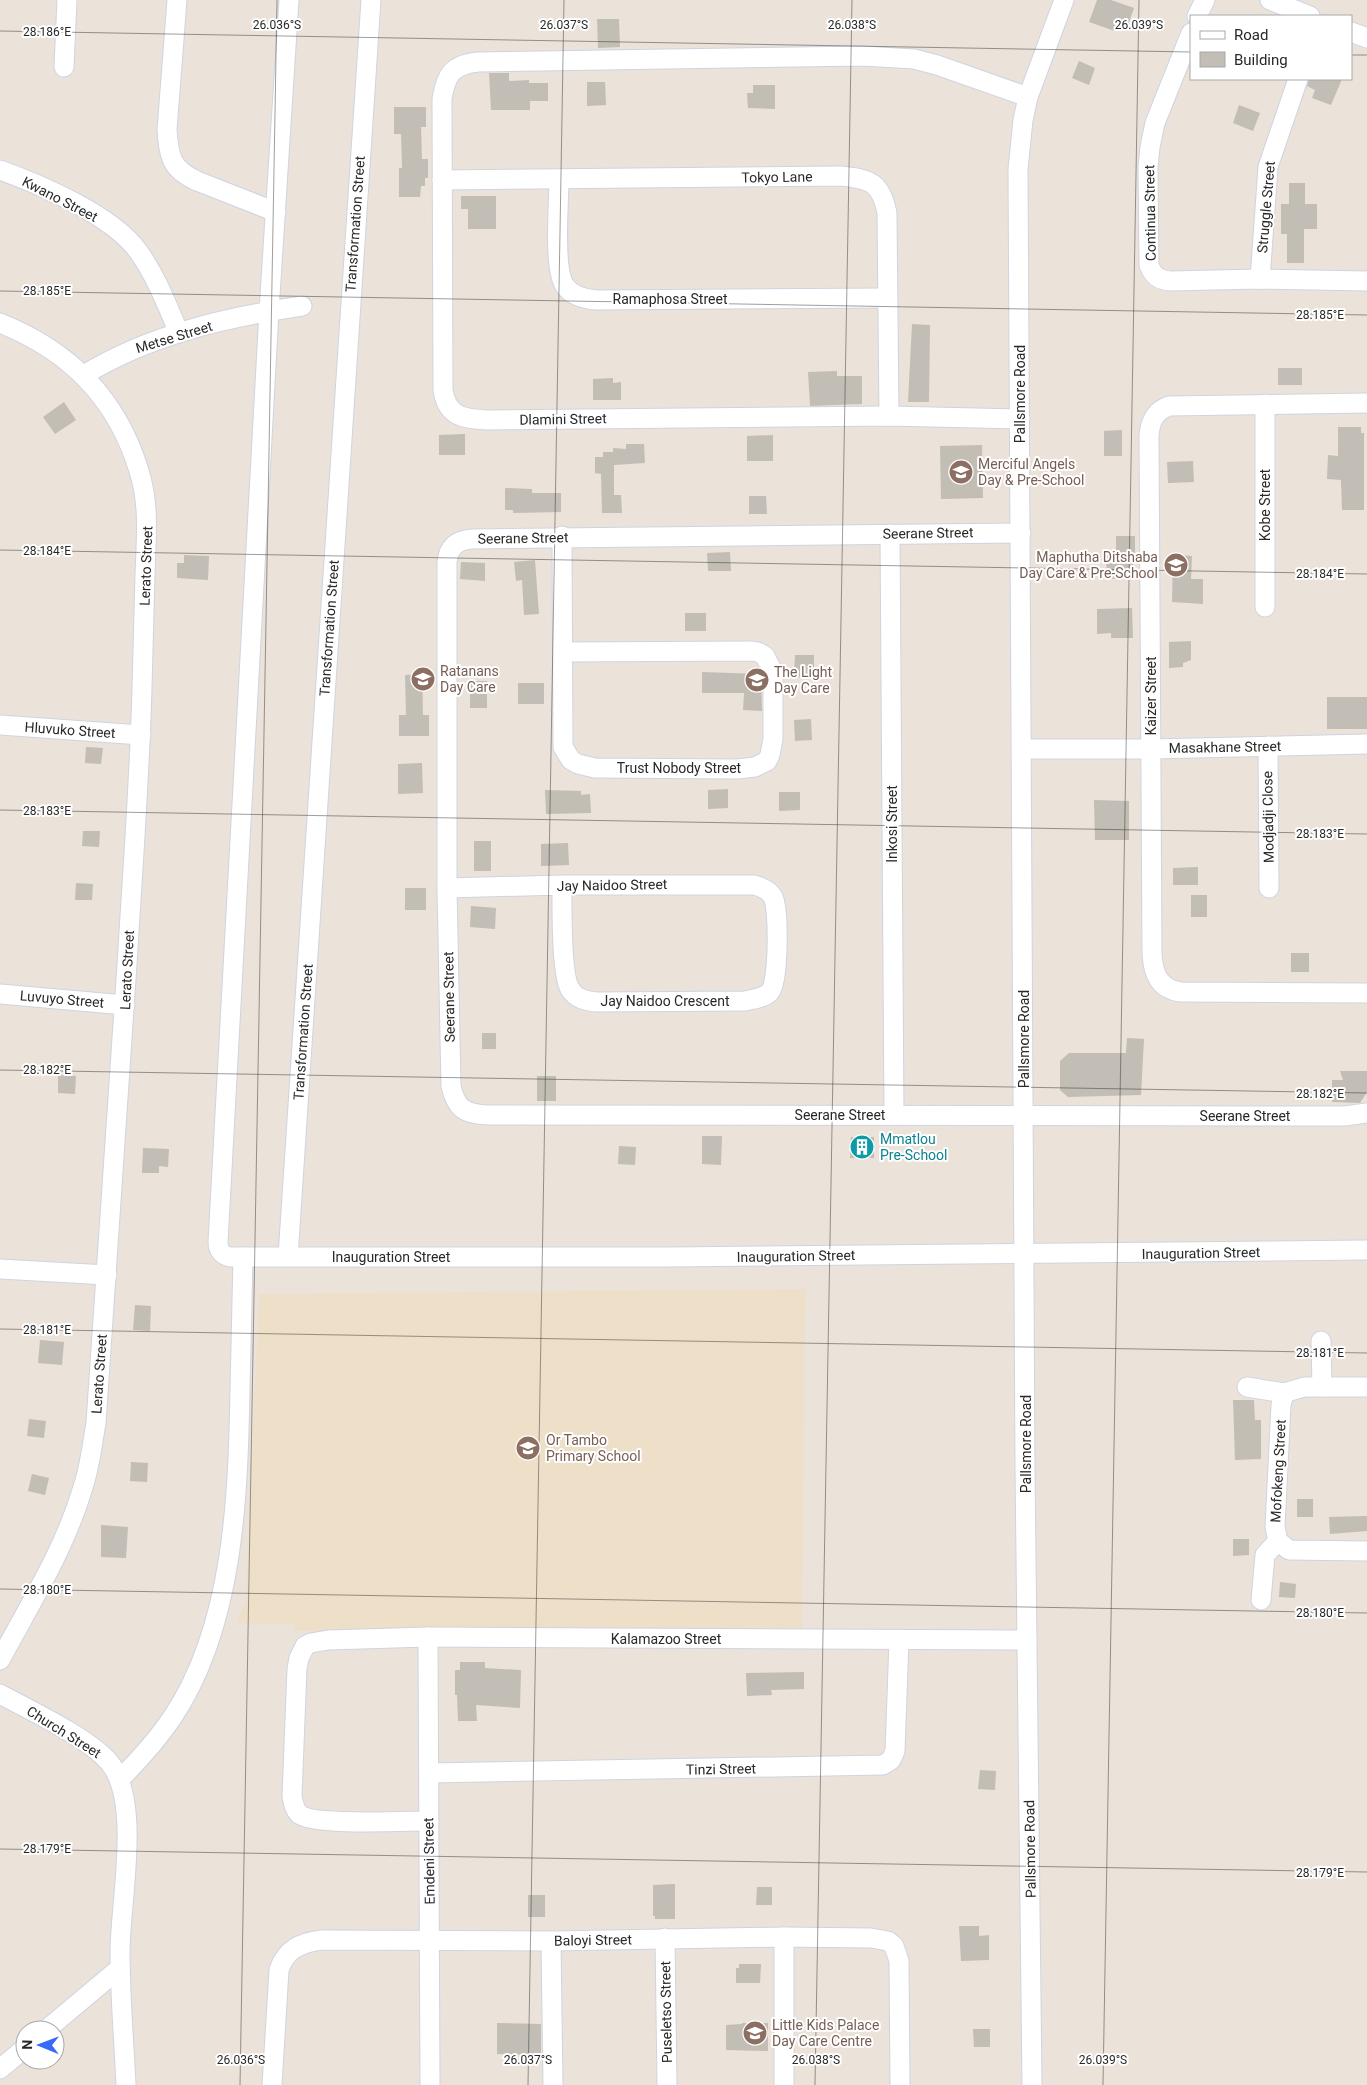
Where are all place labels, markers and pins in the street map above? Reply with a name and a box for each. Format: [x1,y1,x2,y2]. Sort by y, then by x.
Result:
place label: Merciful Angels Day & Pre-School [978,456,1084,488]
school or university icon: Merciful Angels Day & Pre-School [948,459,974,485]
place label: Maphutha Ditshaba Day Care & Pre-School [1019,549,1158,581]
school or university icon: Maphutha Ditshaba Day Care & Pre-School [1163,552,1189,578]
place label: Ratanans Day Care [440,663,499,695]
place label: The Light Day Care [774,664,832,696]
school or university icon: Ratanans Day Care [410,666,436,692]
school or university icon: The Light Day Care [744,667,770,693]
place label: Mmatlou Pre-School [880,1131,947,1163]
building icon: Mmatlou Pre-School [849,1134,875,1160]
place label: Or Tambo Primary School [546,1432,641,1464]
school or university icon: Or Tambo Primary School [515,1435,541,1461]
place label: Little Kids Palace Day Care Centre [772,2017,879,2049]
school or university icon: Little Kids Palace Day Care Centre [742,2020,768,2046]

